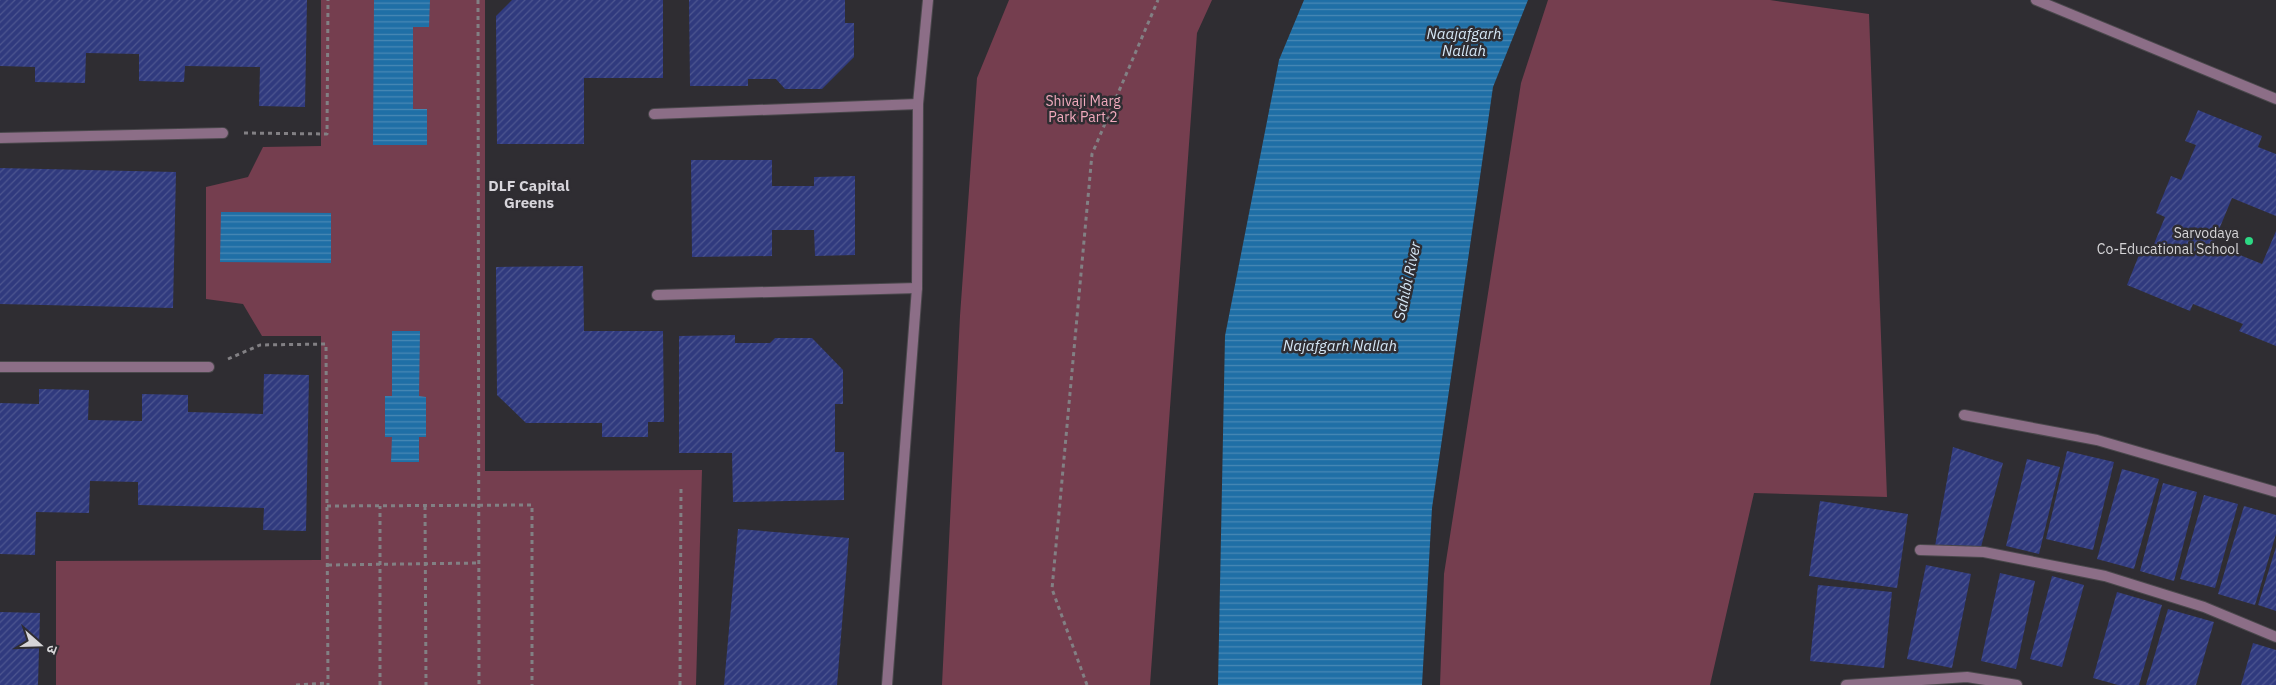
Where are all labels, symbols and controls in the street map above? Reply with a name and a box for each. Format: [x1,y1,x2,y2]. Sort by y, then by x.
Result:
water label: Naajafgarh Nallah [1426,24,1502,60]
park label: Shivaji Marg Park Part 2 [1045,92,1121,126]
district label: DLF Capital Greens [488,176,570,212]
place label: Sarvodaya Co-Educational School [2097,224,2240,258]
marker: Sarvodaya Co-Educational School [2243,235,2255,247]
water label: Sahibi River [1389,240,1425,322]
water label: Najafgarh Nallah [1283,336,1397,355]
north arrow [15,620,65,670]
text: उ [42,643,62,657]

